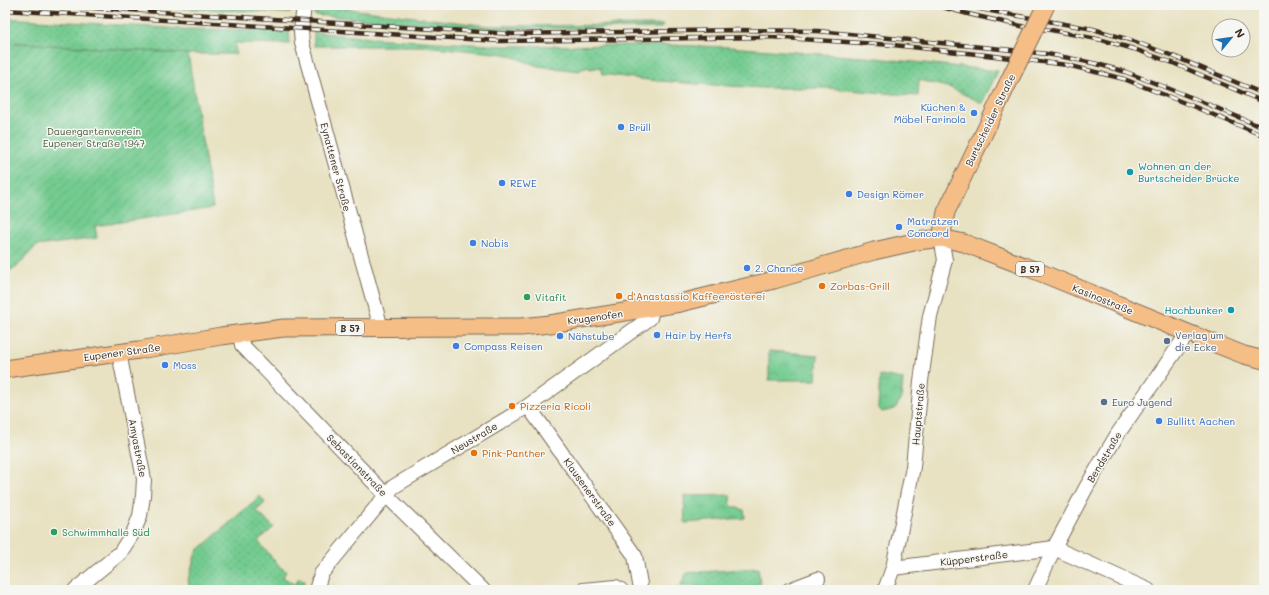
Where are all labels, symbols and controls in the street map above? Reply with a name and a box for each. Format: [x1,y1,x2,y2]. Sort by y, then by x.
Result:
north arrow [1211,18,1251,58]
text: N [1232,26,1249,40]
street label: Burtscheider Straße [962,71,1018,169]
place label: Küchen & Möbel Farinola [894,100,966,126]
marker: Küchen & Möbel Farinola [969,108,979,118]
place label: Brüll [629,120,651,134]
street label: Eynattener Straße [317,121,355,213]
marker: Brüll [616,122,626,132]
park label: Dauergartenverein Eupener Straße 1947 [43,124,146,150]
place label: Wohnen an der Burtscheider Brücke [1138,159,1240,185]
marker: Wohnen an der Burtscheider Brücke [1125,167,1135,177]
place label: REWE [510,176,537,190]
marker: REWE [497,178,507,188]
place label: Design Römer [857,187,924,201]
marker: Design Römer [844,189,854,199]
place label: Matratzen Concord [907,214,959,240]
marker: Matratzen Concord [894,222,904,232]
place label: Nobis [481,236,509,250]
marker: Nobis [468,238,478,248]
place label: 2. Chance [755,261,803,275]
road number: B 57 [1016,262,1044,276]
marker: 2. Chance [742,263,752,273]
place label: Zorbas-Grill [830,279,890,293]
street label: Kasinostraße [1070,280,1136,318]
marker: Zorbas-Grill [817,281,827,291]
place label: d‘Anastassio Kaffeerösterei [627,289,765,303]
place label: Vitafit [535,290,566,304]
marker: d‘Anastassio Kaffeerösterei [614,291,624,301]
marker: Vitafit [522,292,532,302]
place label: Hochbunker [1165,303,1223,317]
marker: Hochbunker [1226,305,1236,315]
street label: Krugenofen [566,306,624,328]
road number: B 57 [336,321,364,335]
place label: Hair by Herfs [665,328,732,342]
place label: Verlag um die Ecke [1175,328,1224,354]
place label: Nähstube [568,329,615,343]
marker: Hair by Herfs [652,330,662,340]
marker: Nähstube [555,331,565,341]
marker: Verlag um die Ecke [1162,336,1172,346]
place label: Compass Reisen [464,339,543,353]
street label: Eupener Straße [83,340,161,364]
marker: Compass Reisen [451,341,461,351]
place label: Moss [173,358,197,372]
marker: Moss [160,360,170,370]
street label: Hauptstraße [908,382,928,446]
place label: Euro Jugend [1112,395,1172,409]
marker: Euro Jugend [1099,397,1109,407]
place label: Pizzeria Ricoli [520,399,591,413]
marker: Pizzeria Ricoli [507,401,517,411]
place label: Bullitt Aachen [1167,414,1235,428]
marker: Bullitt Aachen [1154,416,1164,426]
street label: Amyastraße [125,418,151,478]
street label: Neustraße [448,419,500,457]
street label: Bendstraße [1083,429,1125,485]
street label: Sebastianstraße [324,431,390,499]
place label: Pink-Panther [482,446,545,460]
marker: Pink-Panther [469,448,479,458]
street label: Klausenerstraße [560,455,620,529]
place label: Schwimmhalle Süd [62,525,150,539]
marker: Schwimmhalle Süd [49,527,59,537]
street label: Küpperstraße [939,547,1009,569]

